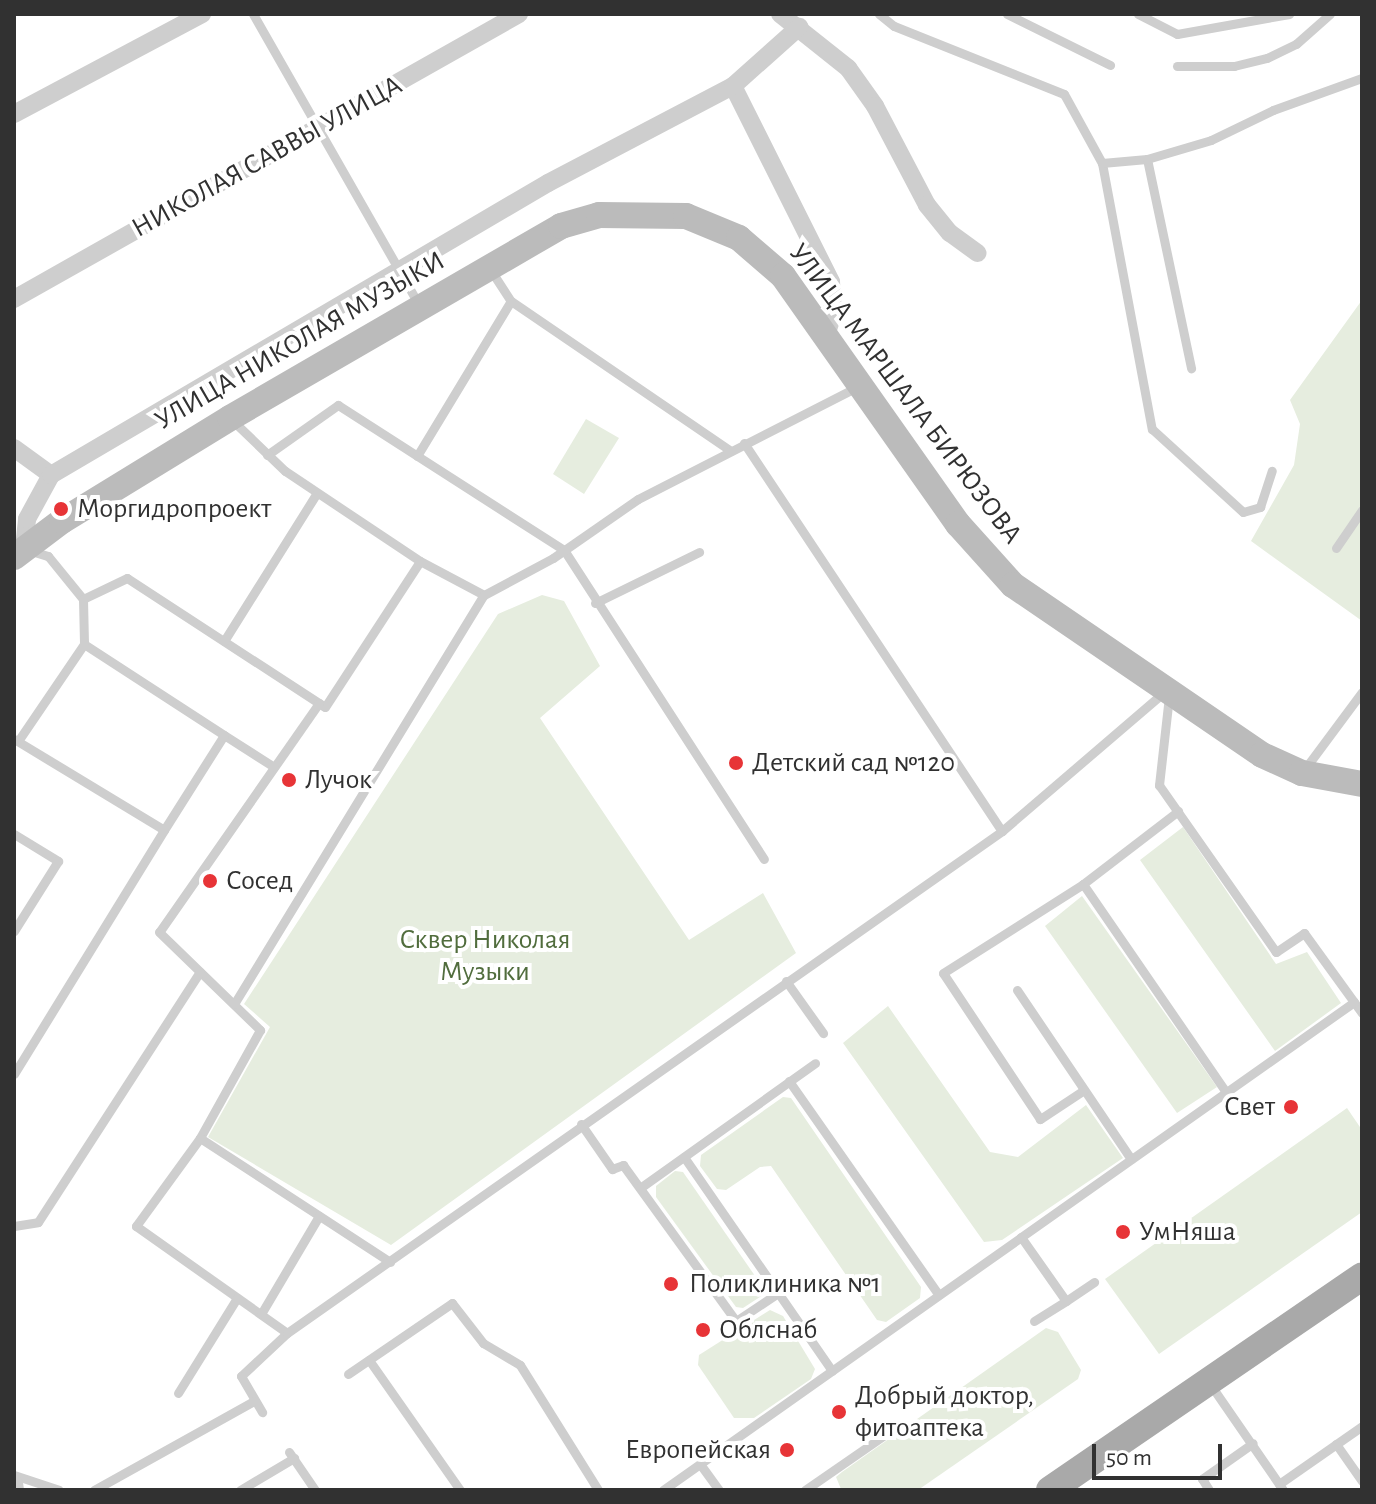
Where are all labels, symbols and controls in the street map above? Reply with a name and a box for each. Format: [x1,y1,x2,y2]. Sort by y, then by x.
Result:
street label: НИКОЛАЯ САВВЫ УЛИЦА [126,69,408,245]
street label: УЛИЦА МАРШАЛА БИРЮЗОВА [781,237,1029,551]
street label: УЛИЦА НИКОЛАЯ МУЗЫКИ [149,244,451,438]
place label: Моргидропроект [77,492,271,526]
marker: Моргидропроект [52,500,70,518]
place label: Детский сад №120 [752,746,955,780]
marker: Детский сад №120 [727,754,745,772]
place label: Лучок [305,763,372,797]
marker: Лучок [280,771,298,789]
place label: Сосед [226,864,293,898]
marker: Сосед [201,872,219,890]
park label: Сквер Николая Музыки [399,923,571,989]
place label: Свет [1224,1090,1275,1124]
marker: Свет [1282,1098,1300,1116]
place label: УмНяша [1139,1215,1236,1249]
marker: УмНяша [1114,1223,1132,1241]
place label: Поликлиника №1 [689,1267,881,1301]
marker: Поликлиника №1 [660,1273,682,1295]
place label: Облснаб [719,1313,817,1347]
marker: Облснаб [694,1321,712,1339]
place label: Добрый доктор, фитоаптека [855,1379,1034,1445]
marker: Добрый доктор, фитоаптека [830,1403,848,1421]
scale bar [1096,1428,1226,1478]
place label: Европейская [625,1433,771,1467]
marker: Европейская [778,1441,796,1459]
text: 50 m [1106,1446,1152,1470]

